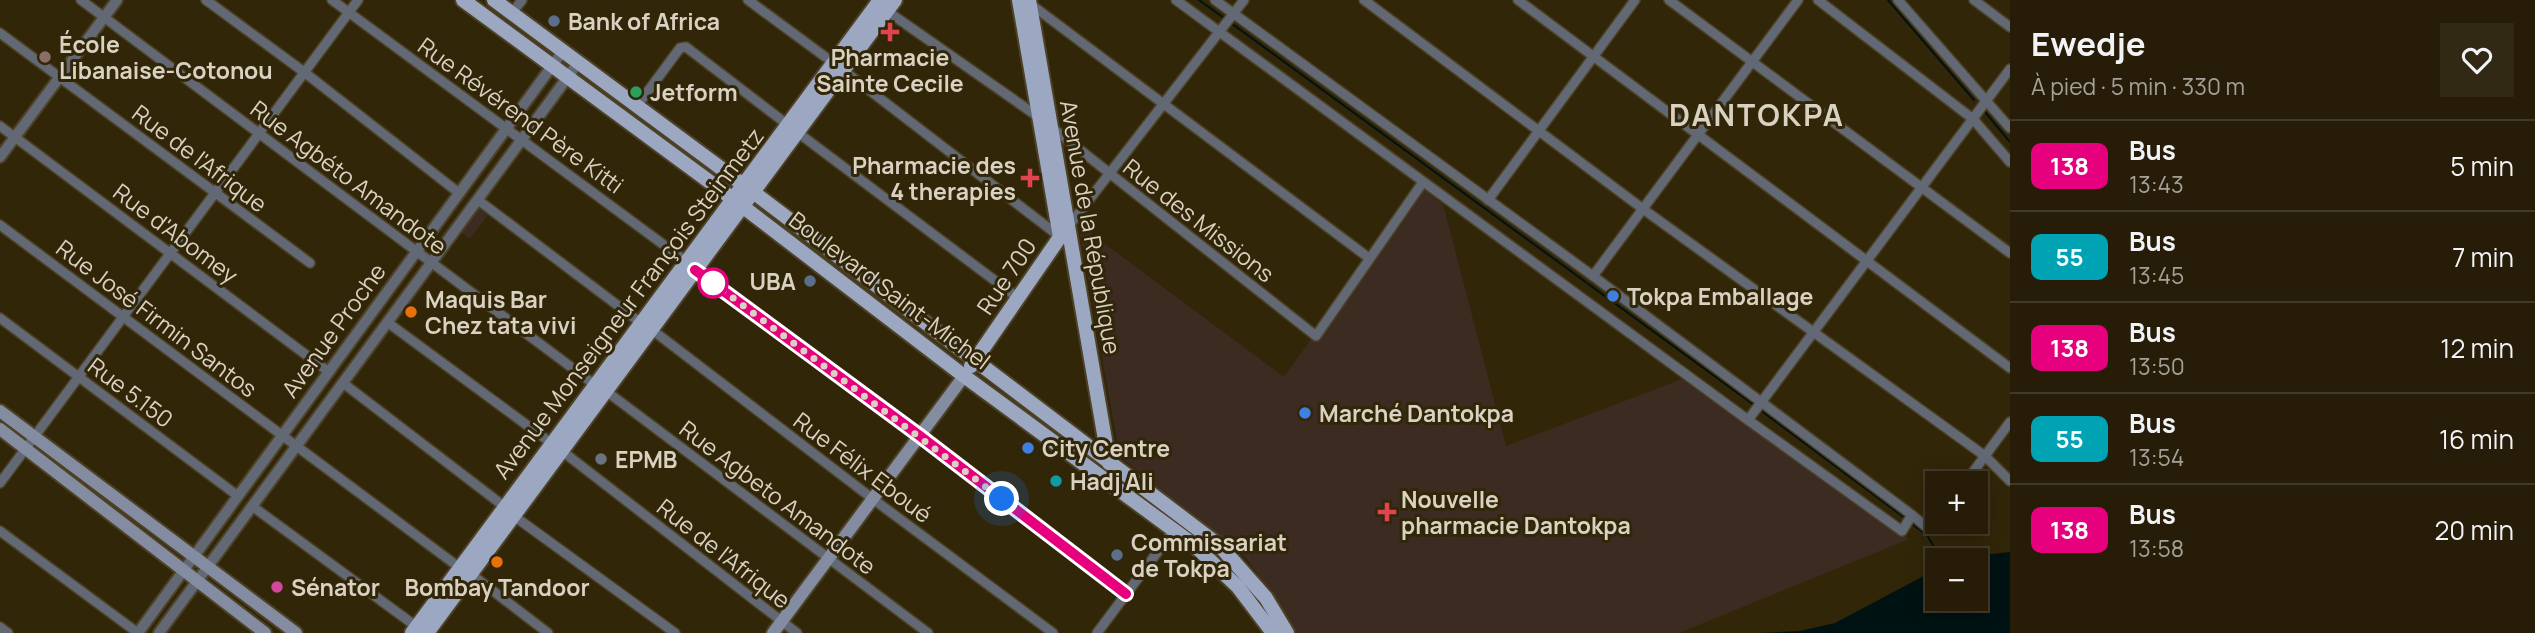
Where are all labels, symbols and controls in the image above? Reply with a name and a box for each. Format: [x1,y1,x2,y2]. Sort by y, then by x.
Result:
place label: Bank of Africa [568,5,720,37]
marker: Bank of Africa [546,13,562,29]
text: Ewedje [2031,21,2146,66]
button: heart [2440,23,2514,97]
marker: Pharmacie Sainte Cecile [882,24,898,40]
place label: École Libanaise-Cotonou [59,28,273,86]
street label: Rue Révérend Père Kitti [412,30,630,200]
place label: Pharmacie Sainte Cecile [816,41,964,99]
marker: École Libanaise-Cotonou [37,49,53,65]
text: À pied · 5 min · 330 m [2031,70,2245,102]
place label: Jetform [650,76,738,108]
marker: Jetform [628,84,644,100]
street label: Rue Agbéto Amandote [244,93,454,261]
district label: DANTOKPA [1669,94,1845,135]
street label: Rue de l'Afrique [126,97,274,219]
street label: Avenue de la République [1053,97,1129,357]
street label: Avenue Monseigneur François Steinmetz [485,121,771,485]
text: Bus [2129,132,2176,168]
text: 5 min [2450,148,2514,184]
place label: Pharmacie des 4 therapies [852,149,1016,207]
text: 138 [2050,149,2089,182]
street label: Rue des Missions [1117,151,1281,289]
text: 13:43 [2129,168,2184,200]
marker: Pharmacie des 4 therapies [1022,170,1038,186]
street label: Rue d'Abomey [107,176,245,290]
street label: Boulevard Saint-Michel [783,204,997,376]
text: Bus [2129,223,2176,259]
street label: Rue 700 [969,231,1043,321]
street label: Rue José Firmin Santos [50,232,264,404]
text: 7 min [2452,239,2514,275]
text: 55 [2055,240,2084,273]
street label: Avenue Proche [273,256,393,404]
text: 13:45 [2129,259,2184,291]
place label: UBA [750,265,796,297]
unlabelled marker [698,268,728,298]
marker: UBA [802,273,818,289]
place label: Tokpa Emballage [1627,280,1814,312]
place label: Maquis Bar Chez tata vivi [425,283,576,341]
marker: Tokpa Emballage [1605,288,1621,304]
marker: Maquis Bar Chez tata vivi [403,304,419,320]
text: Bus [2129,314,2176,350]
text: 12 min [2440,330,2514,366]
text: 138 [2050,331,2089,364]
street label: Rue 5.150 [82,349,180,435]
text: 13:50 [2129,350,2185,382]
place label: Marché Dantokpa [1319,397,1514,429]
street label: Rue Félix Eboué [787,404,939,530]
marker: Marché Dantokpa [1297,405,1313,421]
text: Bus [2129,405,2176,441]
street label: Rue Agbeto Amandote [673,413,883,581]
text: 16 min [2439,421,2514,457]
text: 55 [2055,422,2084,455]
place label: City Centre [1042,432,1170,464]
marker: City Centre [1020,440,1036,456]
text: 13:54 [2129,441,2184,473]
place label: EPMB [615,443,677,475]
marker: EPMB [593,451,609,467]
place label: Hadj Ali [1070,465,1154,497]
map controls [1925,471,1988,611]
button: + [1925,471,1988,534]
marker: Hadj Ali [1048,473,1064,489]
your location [984,481,1019,516]
place label: Nouvelle pharmacie Dantokpa [1401,483,1631,541]
street label: Rue de l'Afrique [651,491,797,615]
text: Bus [2129,496,2176,532]
marker: Nouvelle pharmacie Dantokpa [1379,504,1395,520]
text: 20 min [2435,512,2514,548]
text: 138 [2050,513,2089,546]
place label: Commissariat de Tokpa [1131,526,1287,584]
text: 13:58 [2129,532,2184,564]
marker: Commissariat de Tokpa [1109,547,1125,563]
button: − [1925,548,1988,611]
marker: Bombay Tandoor [489,554,505,570]
place label: Sénator [291,571,380,603]
place label: Bombay Tandoor [404,571,590,603]
marker: Sénator [269,579,285,595]

